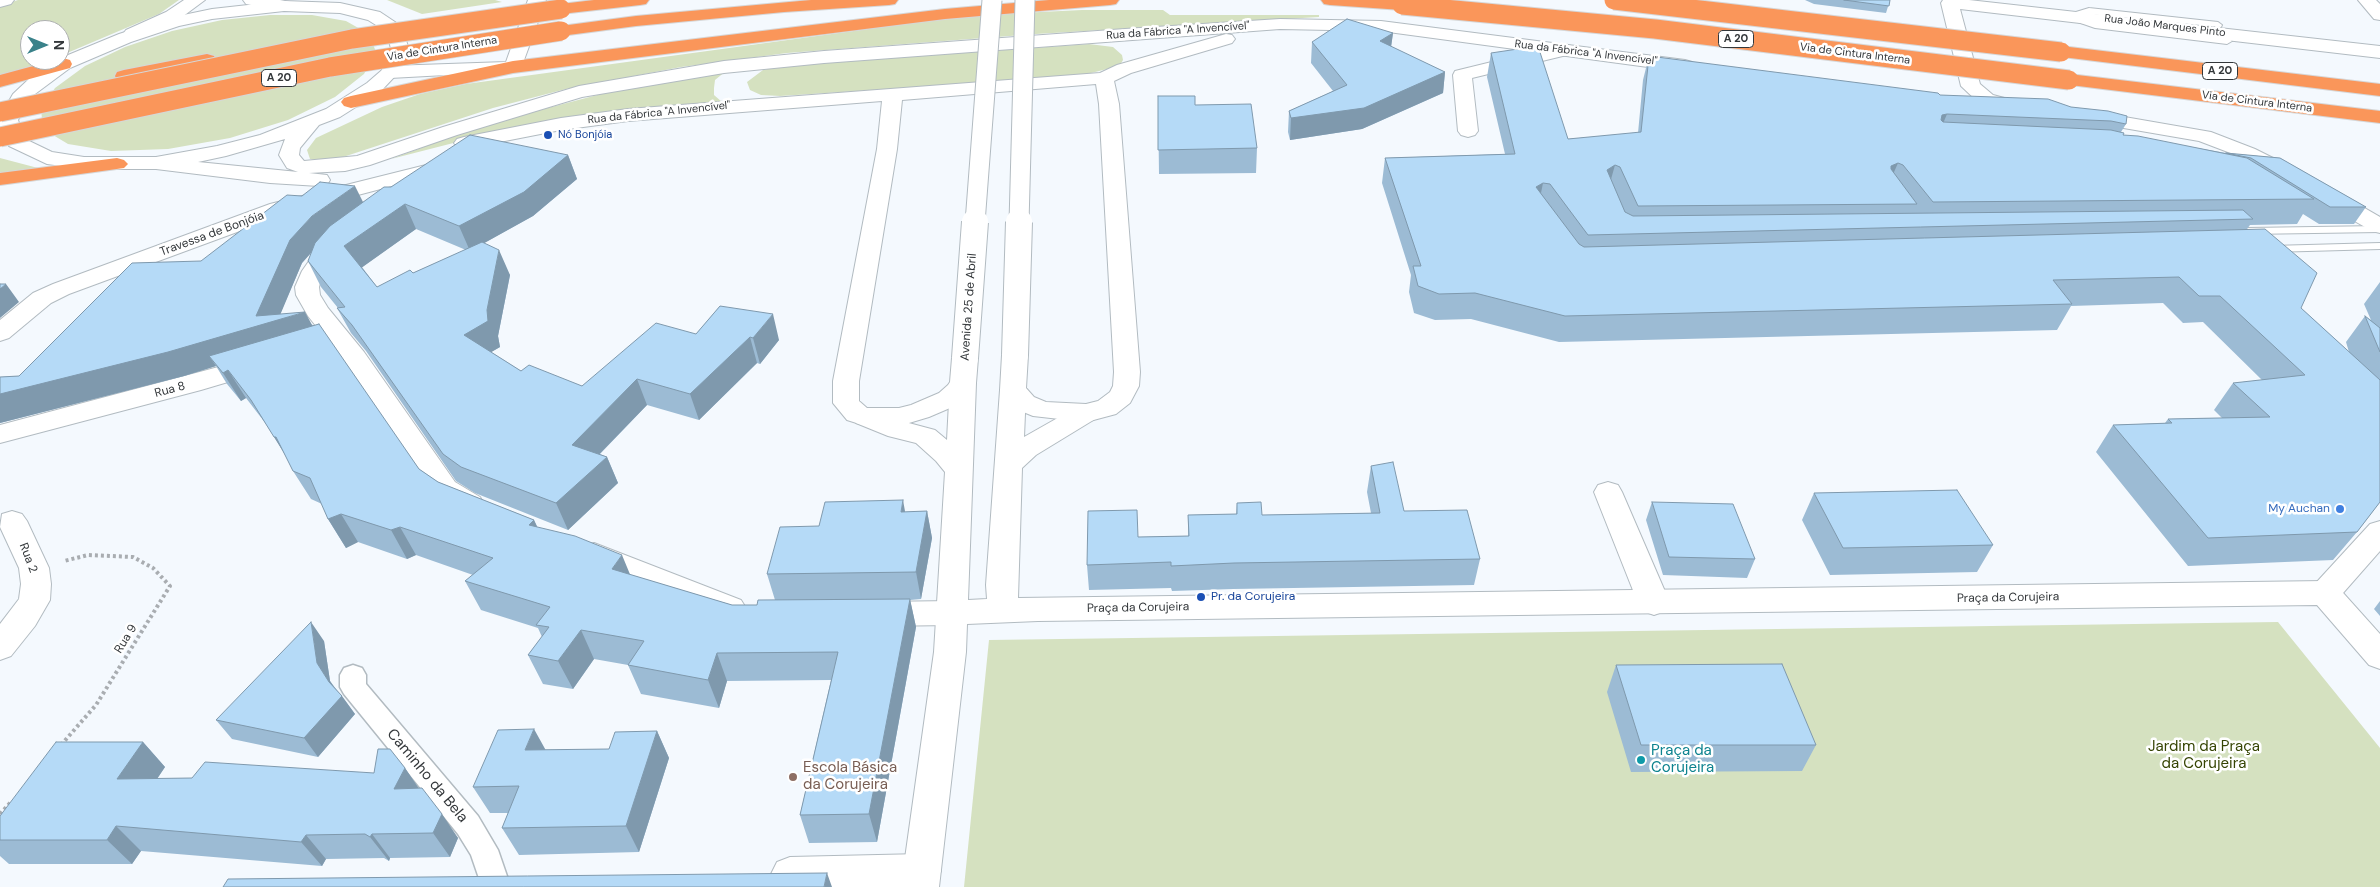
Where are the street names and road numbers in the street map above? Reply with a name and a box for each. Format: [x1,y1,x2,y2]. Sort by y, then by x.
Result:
street label: Rua João Marques Pinto [2104,12,2226,40]
street label: Rua da Fábrica "A Invencível" [1106,19,1250,43]
road number: A 20 [1718,30,1754,48]
street label: Via de Cintura Interna [386,34,498,64]
street label: Rua da Fábrica "A Invencível" [1514,38,1658,68]
street label: Via de Cintura Interna [1799,41,1911,67]
road number: A 20 [2202,62,2238,80]
road number: A 20 [262,70,296,86]
street label: Via de Cintura Interna [2201,89,2313,115]
street label: Rua da Fábrica "A Invencível" [587,99,731,127]
street label: Travessa de Bonjóia [158,208,266,260]
street label: Avenida 25 de Abril [958,253,980,361]
street label: Rua 8 [153,379,187,401]
street label: Rua 2 [16,541,40,575]
street label: Praça da Corujeira [1957,590,2059,606]
street label: Praça da Corujeira [1087,600,1189,616]
street label: Rua 9 [112,622,140,656]
street label: Caminho da Bela [383,726,471,826]

